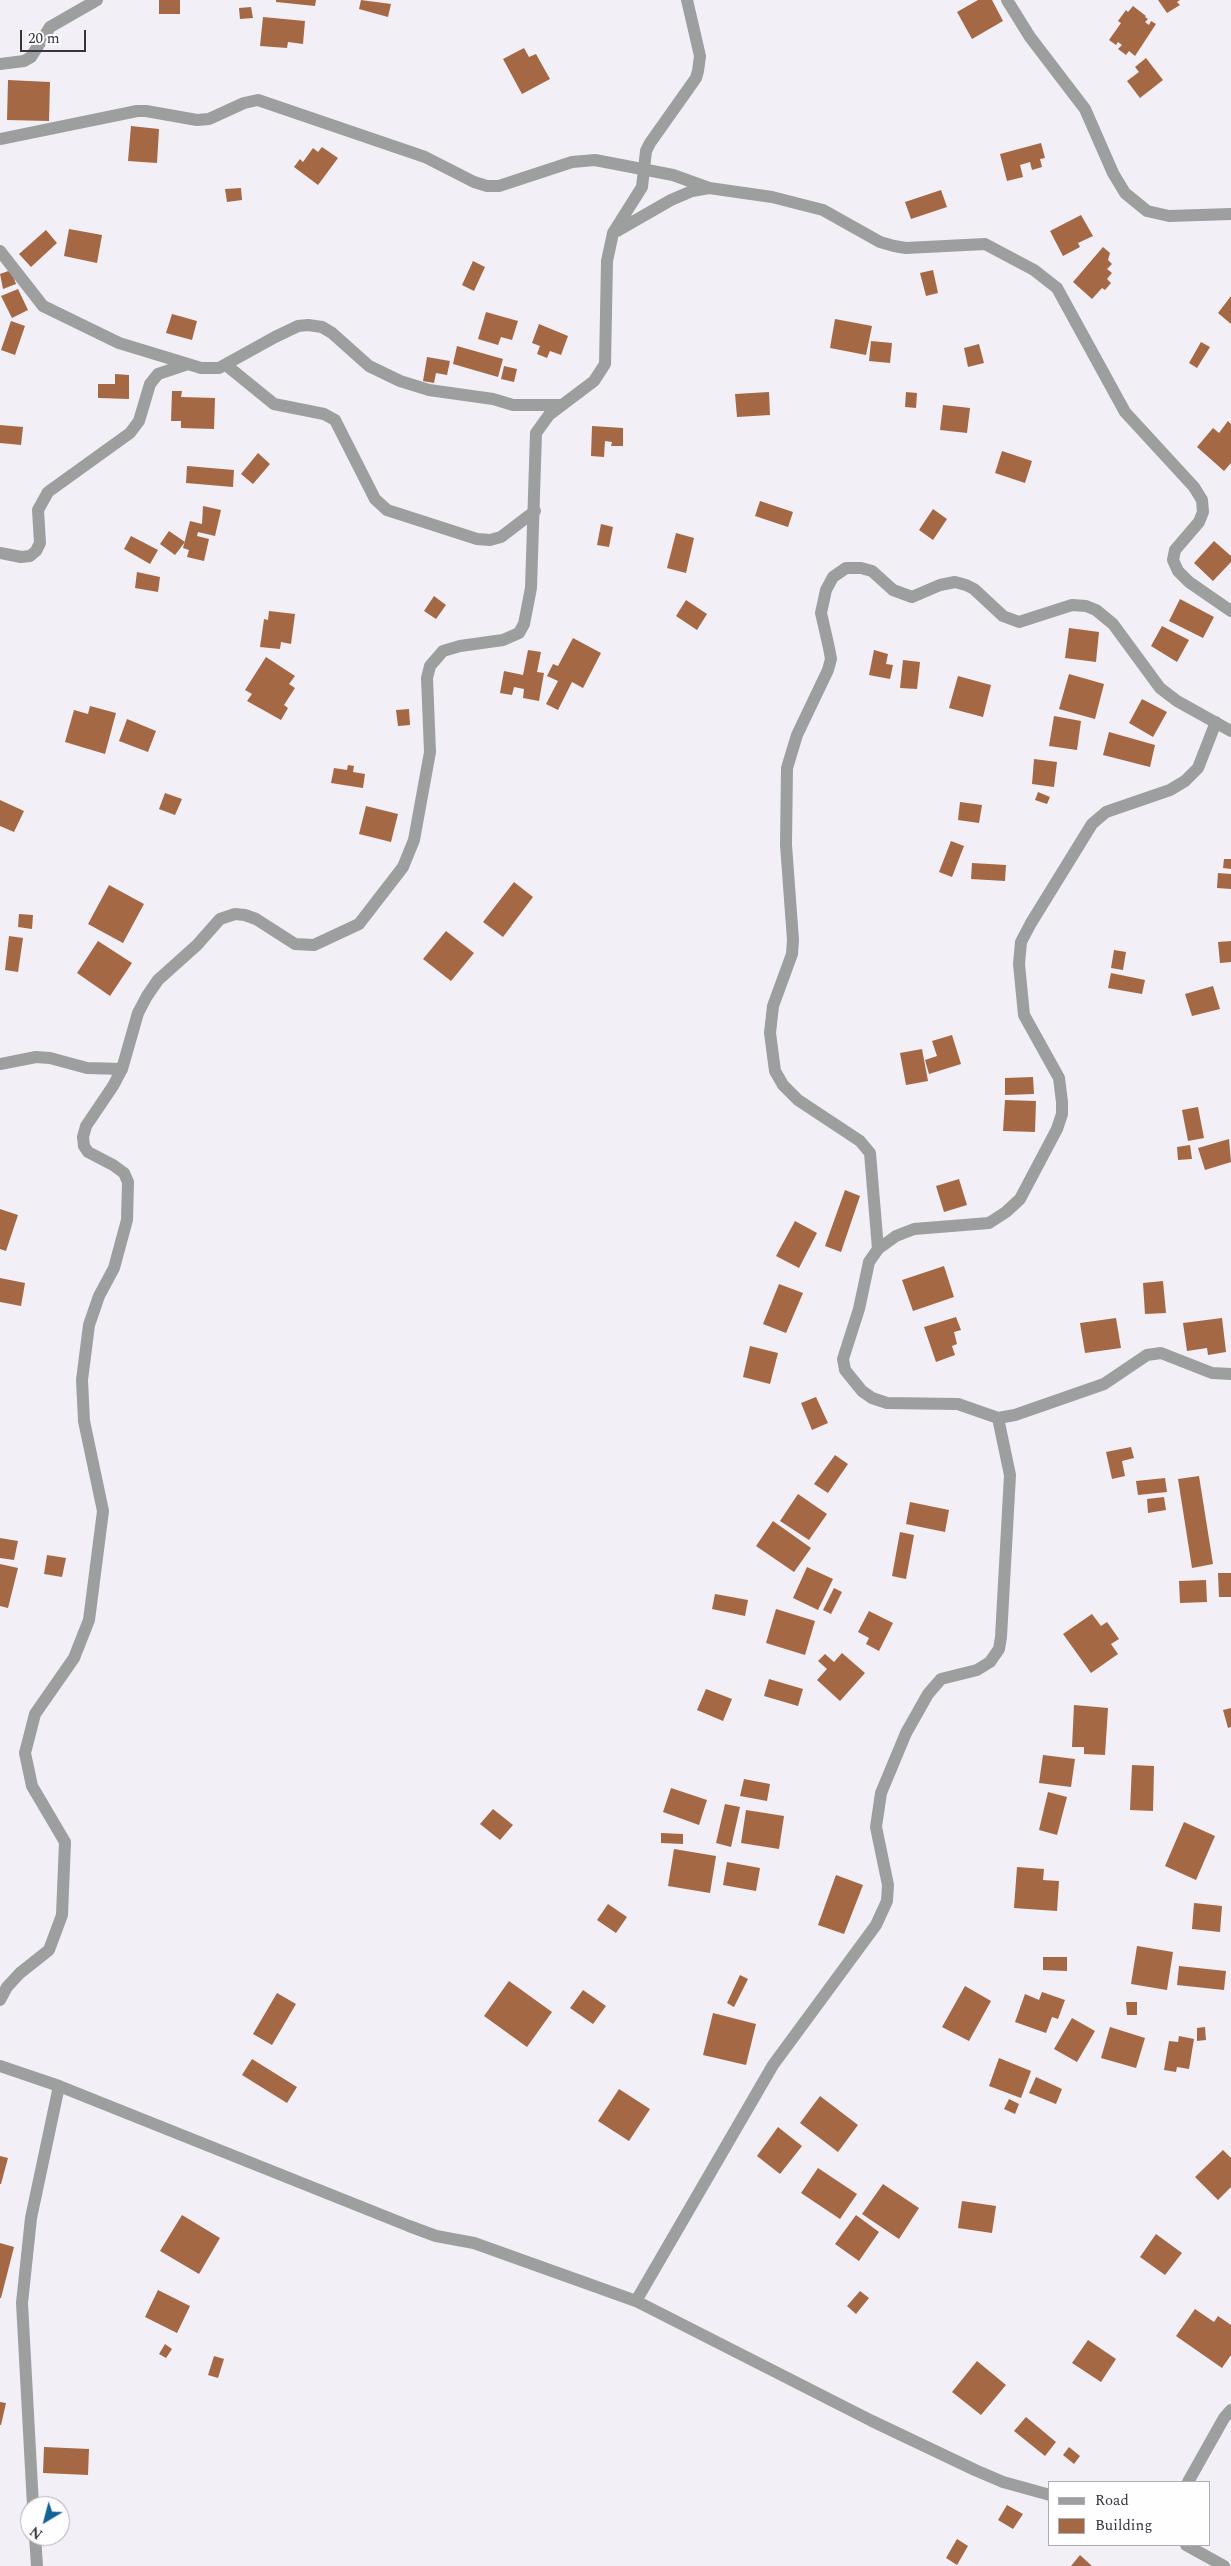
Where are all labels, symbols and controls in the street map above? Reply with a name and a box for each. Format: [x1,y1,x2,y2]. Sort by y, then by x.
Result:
scale bar [22,20,89,52]
text: 20 m [28,27,60,50]
legend [1048,2481,1211,2546]
text: Road [1095,2489,1129,2512]
north arrow [20,2496,70,2546]
text: Building [1095,2514,1152,2537]
text: N [25,2521,47,2544]

